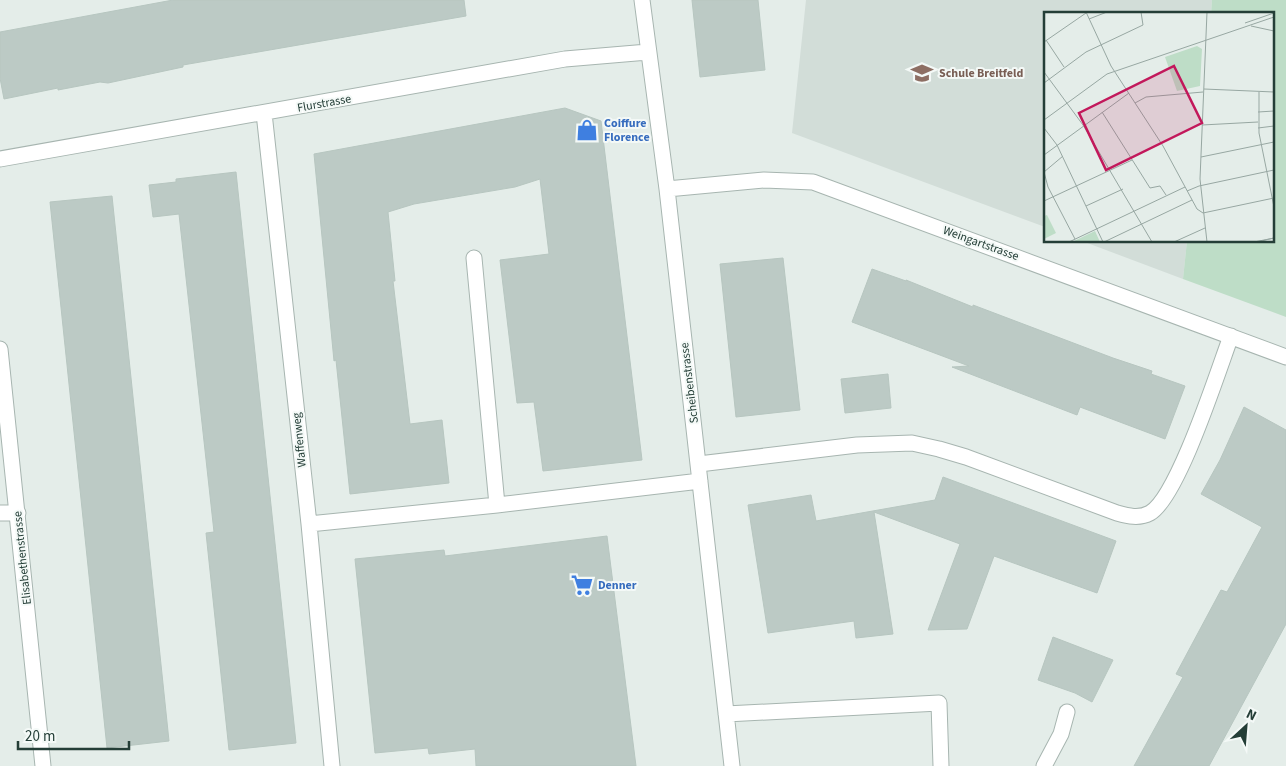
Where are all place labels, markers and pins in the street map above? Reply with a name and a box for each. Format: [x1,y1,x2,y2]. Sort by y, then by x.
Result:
school or university icon: Schule Breitfeld [909,60,935,86]
place label: Schule Breitfeld [939,65,1023,82]
place label: Coiffure Florence [604,115,650,146]
shop icon: Coiffure Florence [574,117,600,143]
supermarket icon: Denner [569,572,595,598]
place label: Denner [598,577,637,594]

